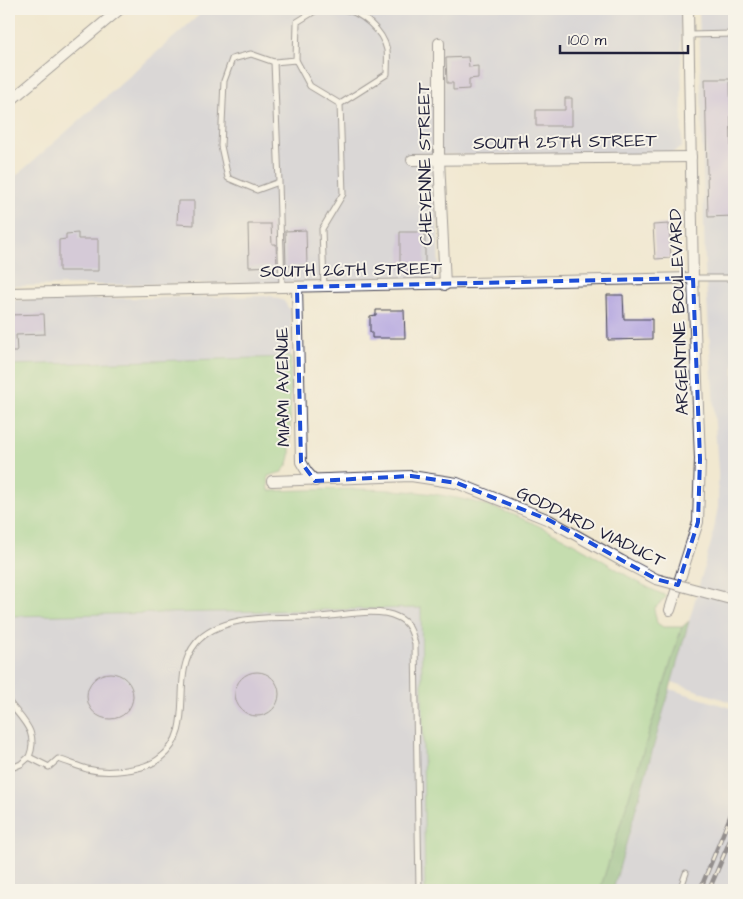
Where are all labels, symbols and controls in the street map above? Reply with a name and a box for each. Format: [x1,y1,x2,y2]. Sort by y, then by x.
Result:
scale bar [560,22,688,54]
text: 100 m [568,30,607,51]
street label: CHEYENNE STREET [411,81,439,246]
street label: SOUTH 25TH STREET [473,128,658,156]
street label: ARGENTINE BOULEVARD [663,208,695,416]
street label: SOUTH 26TH STREET [260,256,443,284]
street label: MIAMI AVENUE [269,327,297,447]
street label: GODDARD VIADUCT [513,480,670,574]

